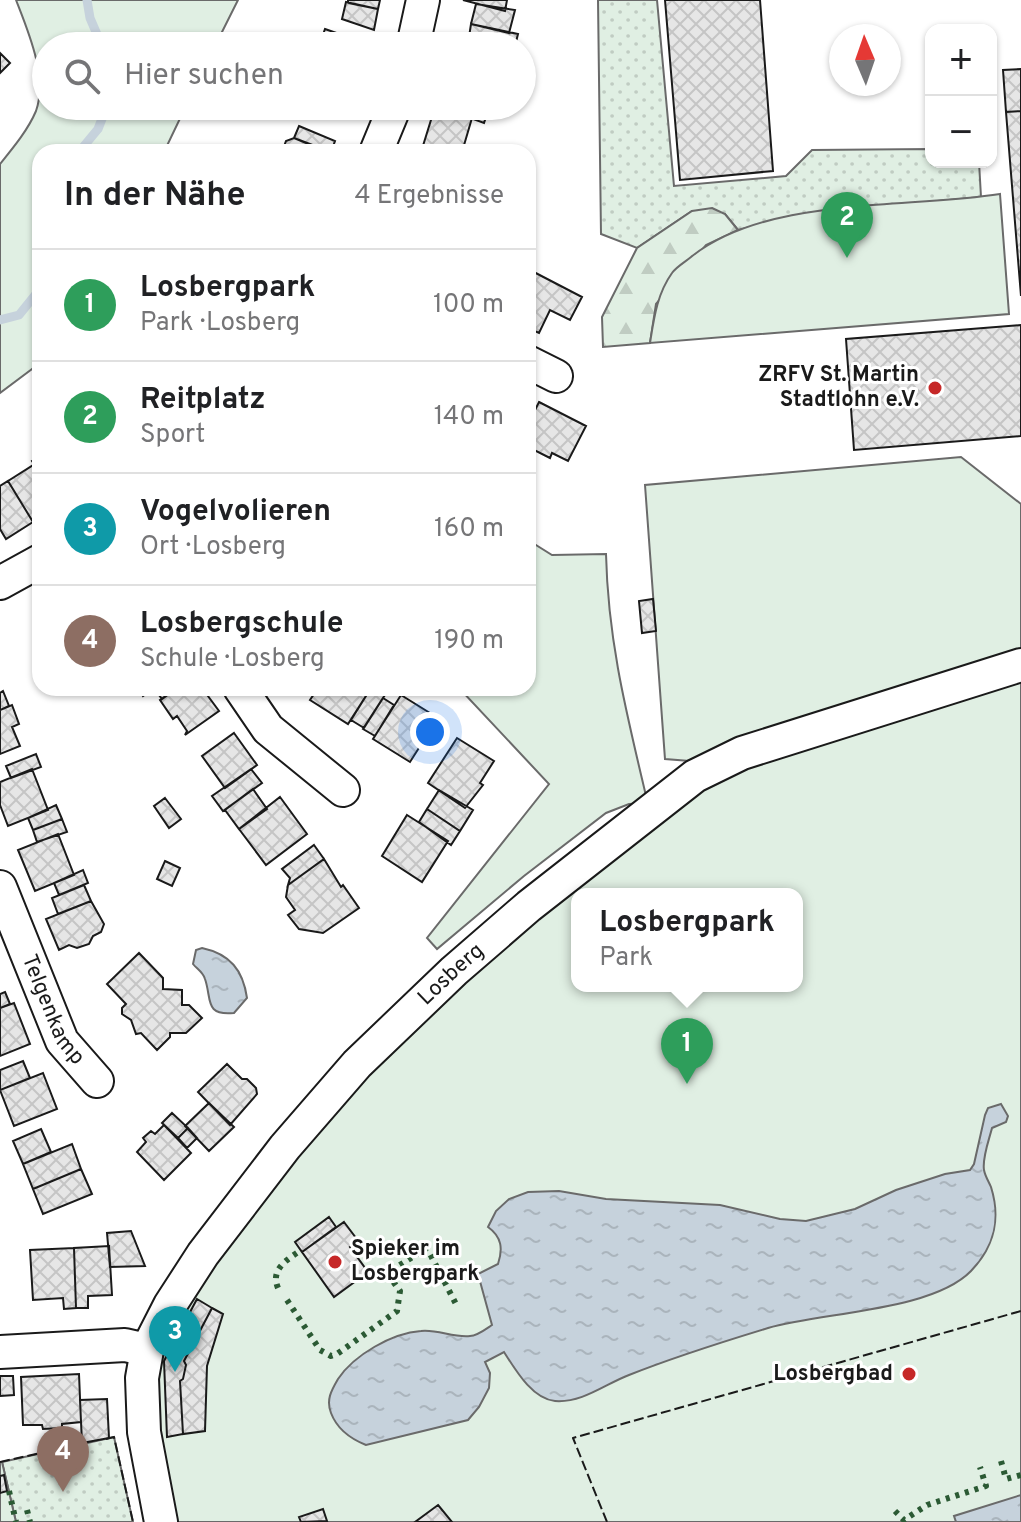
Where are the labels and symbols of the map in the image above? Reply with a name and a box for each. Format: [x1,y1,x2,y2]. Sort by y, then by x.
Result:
north arrow [829,24,901,96]
pin: 2 [821,192,873,258]
place label: ZRFV St. Martin Stadtlohn e.V. [758,362,919,414]
marker: ZRFV St. Martin Stadtlohn e.V. [926,379,944,397]
your location [410,712,450,752]
street label: Losberg [413,938,490,1011]
street label: Telgenkamp [15,951,90,1071]
pin: 1 [661,1018,713,1084]
place label: Spieker im Losbergpark [351,1236,480,1288]
marker: Spieker im Losbergpark [326,1253,344,1271]
pin: 3 [149,1306,201,1372]
place label: Losbergbad [773,1361,893,1388]
marker: Losbergbad [900,1365,918,1383]
pin: 4 [37,1426,89,1492]

